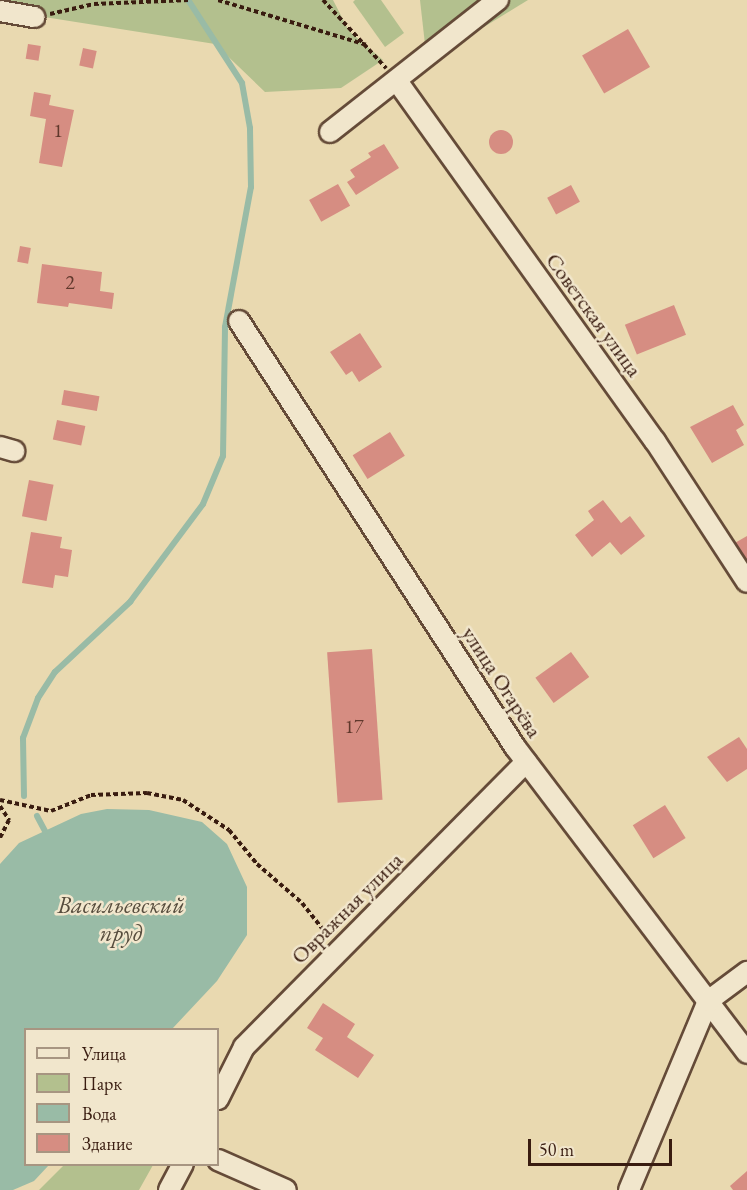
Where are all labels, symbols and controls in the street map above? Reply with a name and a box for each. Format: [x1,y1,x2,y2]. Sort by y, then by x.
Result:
house number: 1 [53,118,63,142]
street label: Советская улица [540,248,648,382]
house number: 2 [65,270,75,294]
street label: улица Огарёва [456,621,548,743]
house number: 17 [344,714,364,738]
street label: Овражная улица [286,847,408,969]
water label: Васильевский пруд [57,891,185,947]
legend [24,1028,219,1166]
text: Улица [82,1042,126,1065]
text: Парк [82,1072,122,1095]
text: Вода [82,1102,116,1125]
scale bar [531,1127,675,1165]
text: Здание [82,1132,132,1155]
text: 50 m [539,1138,574,1161]

